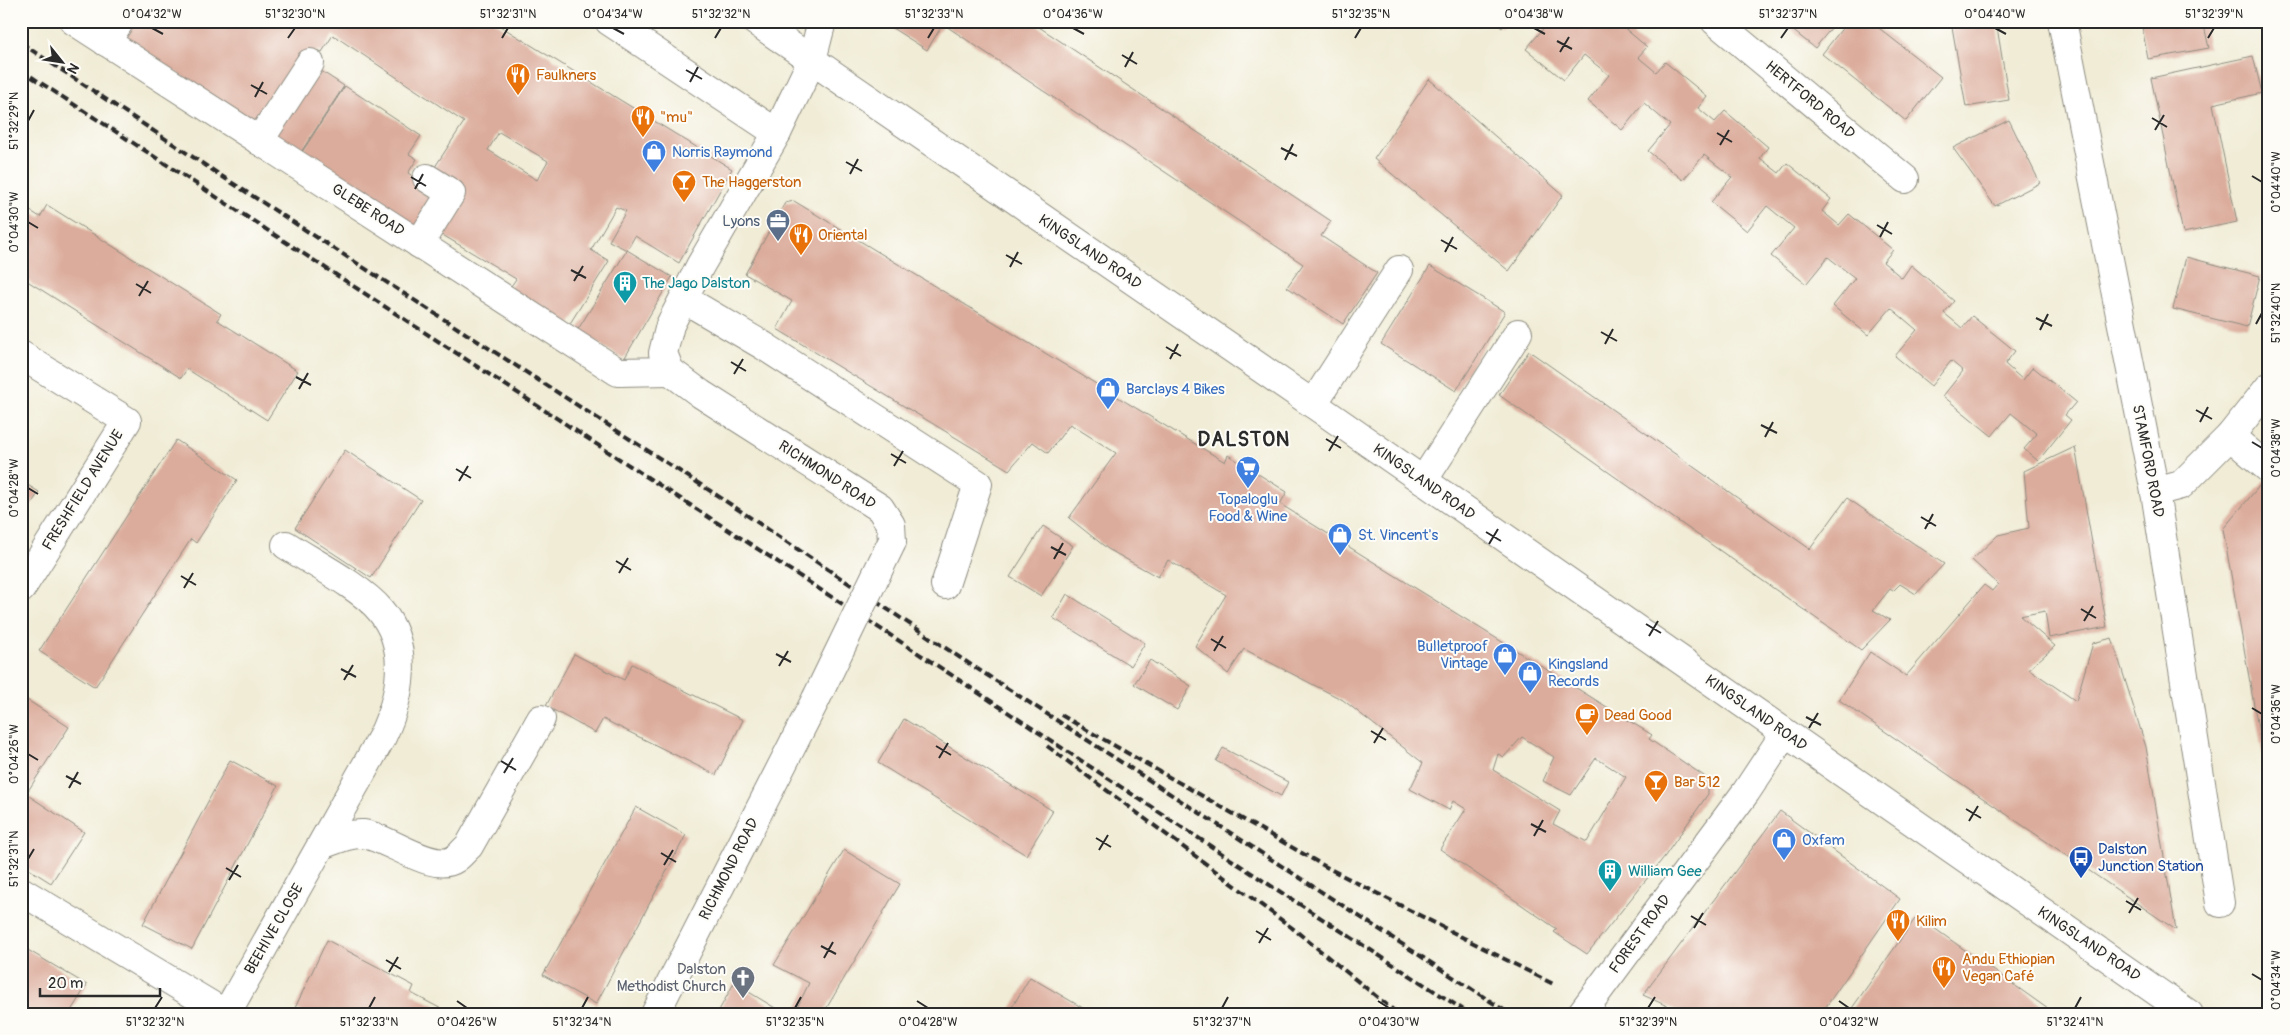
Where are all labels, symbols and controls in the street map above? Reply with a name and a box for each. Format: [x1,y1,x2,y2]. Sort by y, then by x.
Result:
text: 0°04'32"W [122,7,182,22]
text: 51°32'30"N [265,7,325,22]
text: 51°32'31"N [480,7,536,22]
text: 0°04'34"W [583,7,643,22]
text: 51°32'32"N [692,7,750,22]
text: 51°32'33"N [905,7,963,22]
text: 0°04'36"W [1043,7,1103,22]
text: 51°32'35"N [1332,7,1390,22]
text: 0°04'38"W [1505,7,1563,22]
text: 51°32'37"N [1759,7,1817,22]
text: 0°04'40"W [1964,7,2026,22]
text: 51°32'39"N [2185,7,2243,22]
north arrow [38,38,88,88]
street label: HERTFORD ROAD [1761,57,1859,143]
text: N [63,60,83,77]
restaurant icon: Faulkners [505,62,531,96]
place label: Faulkners [536,66,596,85]
text: 51°32'29"N [7,92,22,150]
restaurant icon: "mu" [630,104,656,138]
place label: "mu" [660,108,693,127]
shop icon: Norris Raymond [641,139,667,173]
place label: Norris Raymond [672,143,773,162]
text: 0°04'40"W [2269,151,2284,213]
bar icon: The Haggerston [671,169,697,203]
place label: The Haggerston [702,173,801,192]
street label: GLEBE ROAD [328,179,408,241]
text: 0°04'30"W [7,192,22,253]
office icon: Lyons [765,208,791,242]
street label: KINGSLAND ROAD [1035,210,1145,294]
place label: Lyons [722,212,760,231]
restaurant icon: Oriental [788,222,814,256]
place label: Oriental [818,226,868,245]
building icon: The Jago Dalston [612,270,638,304]
place label: The Jago Dalston [642,274,750,293]
text: 51°32'40"N [2269,283,2284,343]
shop icon: Barclays 4 Bikes [1095,376,1121,410]
place label: Barclays 4 Bikes [1126,380,1225,399]
street label: STAMFORD ROAD [2128,403,2168,519]
text: 0°04'38"W [2269,419,2284,477]
street label: FRESHFIELD AVENUE [38,426,128,554]
district label: DALSTON [1198,427,1290,452]
street label: RICHMOND ROAD [775,436,879,514]
street label: KINGSLAND ROAD [1369,440,1479,524]
supermarket icon: Topaloglu Food & Wine [1235,455,1261,489]
text: 0°04'28"W [7,459,22,517]
place label: Topaloglu Food & Wine [1209,490,1288,526]
shop icon: St. Vincent's [1327,522,1353,556]
place label: St. Vincent's [1358,526,1438,545]
place label: Bulletproof Vintage [1417,637,1489,673]
shop icon: Bulletproof Vintage [1492,642,1518,676]
place label: Kingsland Records [1548,655,1608,691]
shop icon: Kingsland Records [1517,660,1543,694]
street label: KINGSLAND ROAD [1701,671,1811,755]
text: 0°04'36"W [2269,684,2284,744]
cafe icon: Dead Good [1574,702,1600,736]
place label: Dead Good [1604,706,1672,725]
text: 0°04'26"W [7,724,22,784]
bar icon: Bar 512 [1643,769,1669,803]
place label: Bar 512 [1674,773,1720,792]
street label: RICHMOND ROAD [695,815,763,923]
shop icon: Oxfam [1771,827,1797,861]
text: 51°32'31"N [7,831,22,887]
place label: Oxfam [1802,831,1845,850]
place label: Dalston Junction Station [2098,840,2204,876]
bus stop icon: Dalston Junction Station [2068,845,2094,879]
building icon: William Gee [1597,858,1623,892]
place label: William Gee [1628,862,1702,881]
street label: BEEHIVE CLOSE [240,880,308,978]
street label: FOREST ROAD [1605,891,1675,977]
street label: KINGSLAND ROAD [2034,902,2144,986]
restaurant icon: Kilim [1885,908,1911,942]
place label: Kilim [1916,912,1947,931]
place label: Andu Ethiopian Vegan Café [1962,950,2055,986]
text: 0°04'34"W [2269,950,2284,1010]
restaurant icon: Andu Ethiopian Vegan Café [1931,955,1957,989]
place label: Dalston Methodist Church [617,960,726,996]
scale bar [40,965,160,997]
church icon: Dalston Methodist Church [730,965,756,999]
text: 20 m [48,974,83,993]
text: 51°32'32"N [126,1015,184,1030]
text: 51°32'33"N [340,1015,398,1030]
text: 0°04'26"W [437,1015,497,1030]
text: 51°32'34"N [553,1015,611,1030]
text: 51°32'35"N [766,1015,824,1030]
text: 0°04'28"W [899,1015,957,1030]
text: 51°32'37"N [1193,1015,1251,1030]
text: 0°04'30"W [1359,1015,1420,1030]
text: 51°32'39"N [1619,1015,1677,1030]
text: 0°04'32"W [1819,1015,1879,1030]
text: 51°32'41"N [2047,1015,2103,1030]

